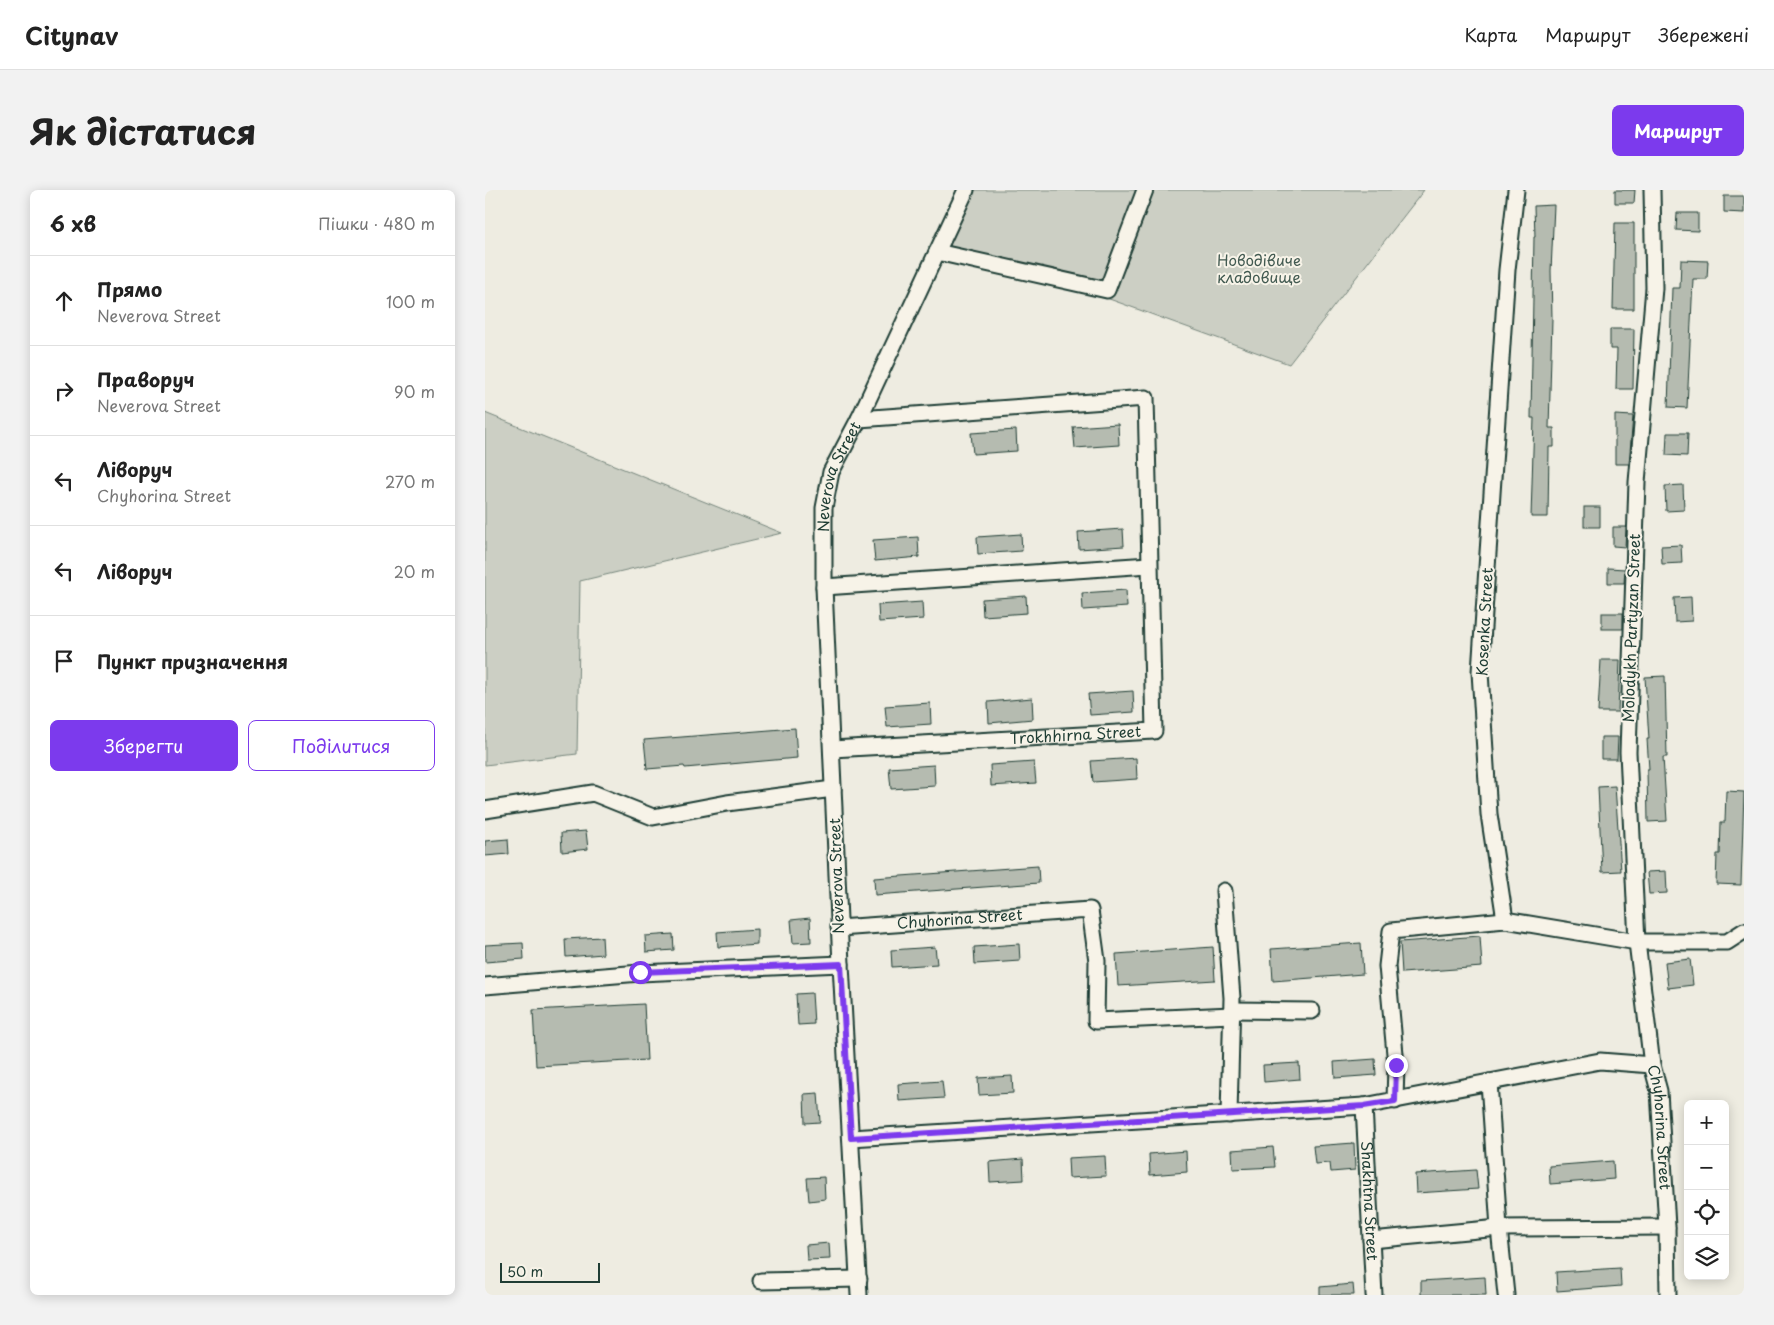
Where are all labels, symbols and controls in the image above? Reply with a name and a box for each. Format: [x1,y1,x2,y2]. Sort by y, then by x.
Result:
text: Citynav [25,17,118,53]
text: Карта [1464,21,1517,48]
text: Маршрут [1545,21,1630,48]
text: Збережені [1658,21,1749,48]
text: Як дістатися [30,104,256,157]
button: Маршрут [1612,105,1744,156]
text: 6 хв [50,207,96,239]
text: Пішки · 480 m [318,211,435,235]
park label: Новодівиче кладовище [1217,248,1301,288]
text: Прямо [97,275,162,303]
icon: ahead [50,287,78,315]
text: 100 m [386,289,435,313]
text: Neverova Street [97,303,221,327]
text: Праворуч [97,365,194,393]
icon: right [50,377,78,405]
text: 90 m [394,379,435,403]
text: Neverova Street [97,393,221,417]
street label: Neverova Street [811,417,866,532]
text: Ліворуч [97,455,173,483]
icon: left [50,467,78,495]
text: 270 m [385,469,435,493]
text: Chyhorina Street [97,483,231,507]
street label: Molodykh Partyzan Street [1616,533,1645,723]
icon: left [50,557,78,585]
text: Ліворуч [97,557,173,585]
text: 20 m [394,559,435,583]
street label: Kosenka Street [1469,567,1498,677]
icon: arrive [50,647,78,675]
text: Пункт призначення [97,647,288,675]
street label: Trokhhirna Street [1009,719,1142,749]
button: Зберегти [50,720,238,771]
button: Поділитися [248,720,435,771]
street label: Neverova Street [822,818,849,934]
street label: Chyhorina Street [896,902,1023,934]
route start [629,961,652,984]
route end [1385,1054,1408,1077]
street label: Chyhorina Street [1642,1062,1678,1190]
map controls [1684,1100,1729,1280]
button: + [1684,1100,1729,1145]
street label: Shakhtna Street [1356,1140,1385,1261]
button: − [1684,1145,1729,1190]
button: locate [1684,1190,1729,1235]
button: layers [1684,1235,1729,1280]
scale bar [500,1260,600,1283]
text: 50 m [507,1261,543,1282]

